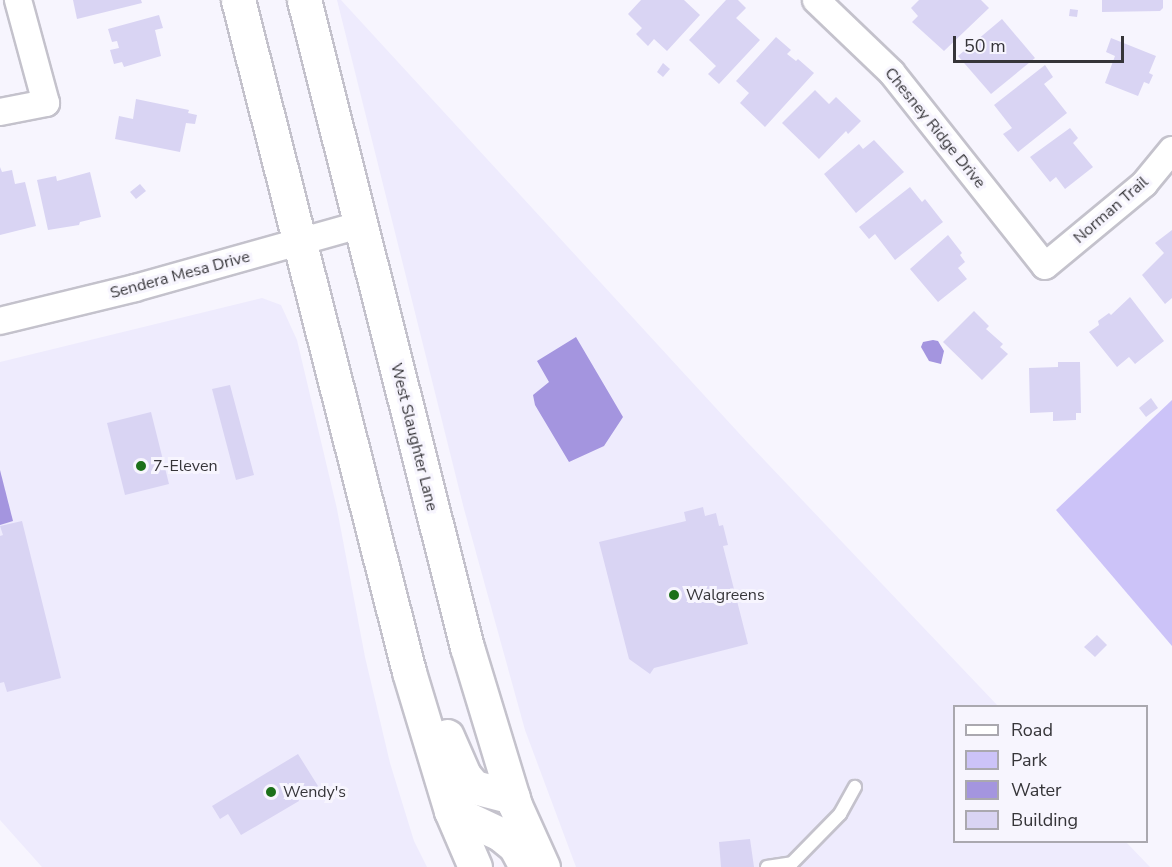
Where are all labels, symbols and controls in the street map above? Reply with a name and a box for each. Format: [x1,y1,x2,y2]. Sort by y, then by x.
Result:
scale bar [956,24,1127,62]
text: 50 m [964,34,1006,58]
street label: Chesney Ridge Drive [880,64,990,192]
street label: Norman Trail [1070,172,1152,248]
street label: Sendera Mesa Drive [108,247,252,303]
street label: West Slaughter Lane [386,361,442,513]
place label: 7-Eleven [153,456,217,476]
marker: 7-Eleven [134,459,148,473]
place label: Walgreens [686,585,765,605]
marker: Walgreens [667,588,681,602]
legend [953,705,1148,843]
text: Road [1011,718,1053,742]
text: Park [1011,748,1047,772]
text: Water [1011,778,1062,802]
place label: Wendy's [283,782,346,802]
marker: Wendy's [264,785,278,799]
text: Building [1011,808,1078,832]

